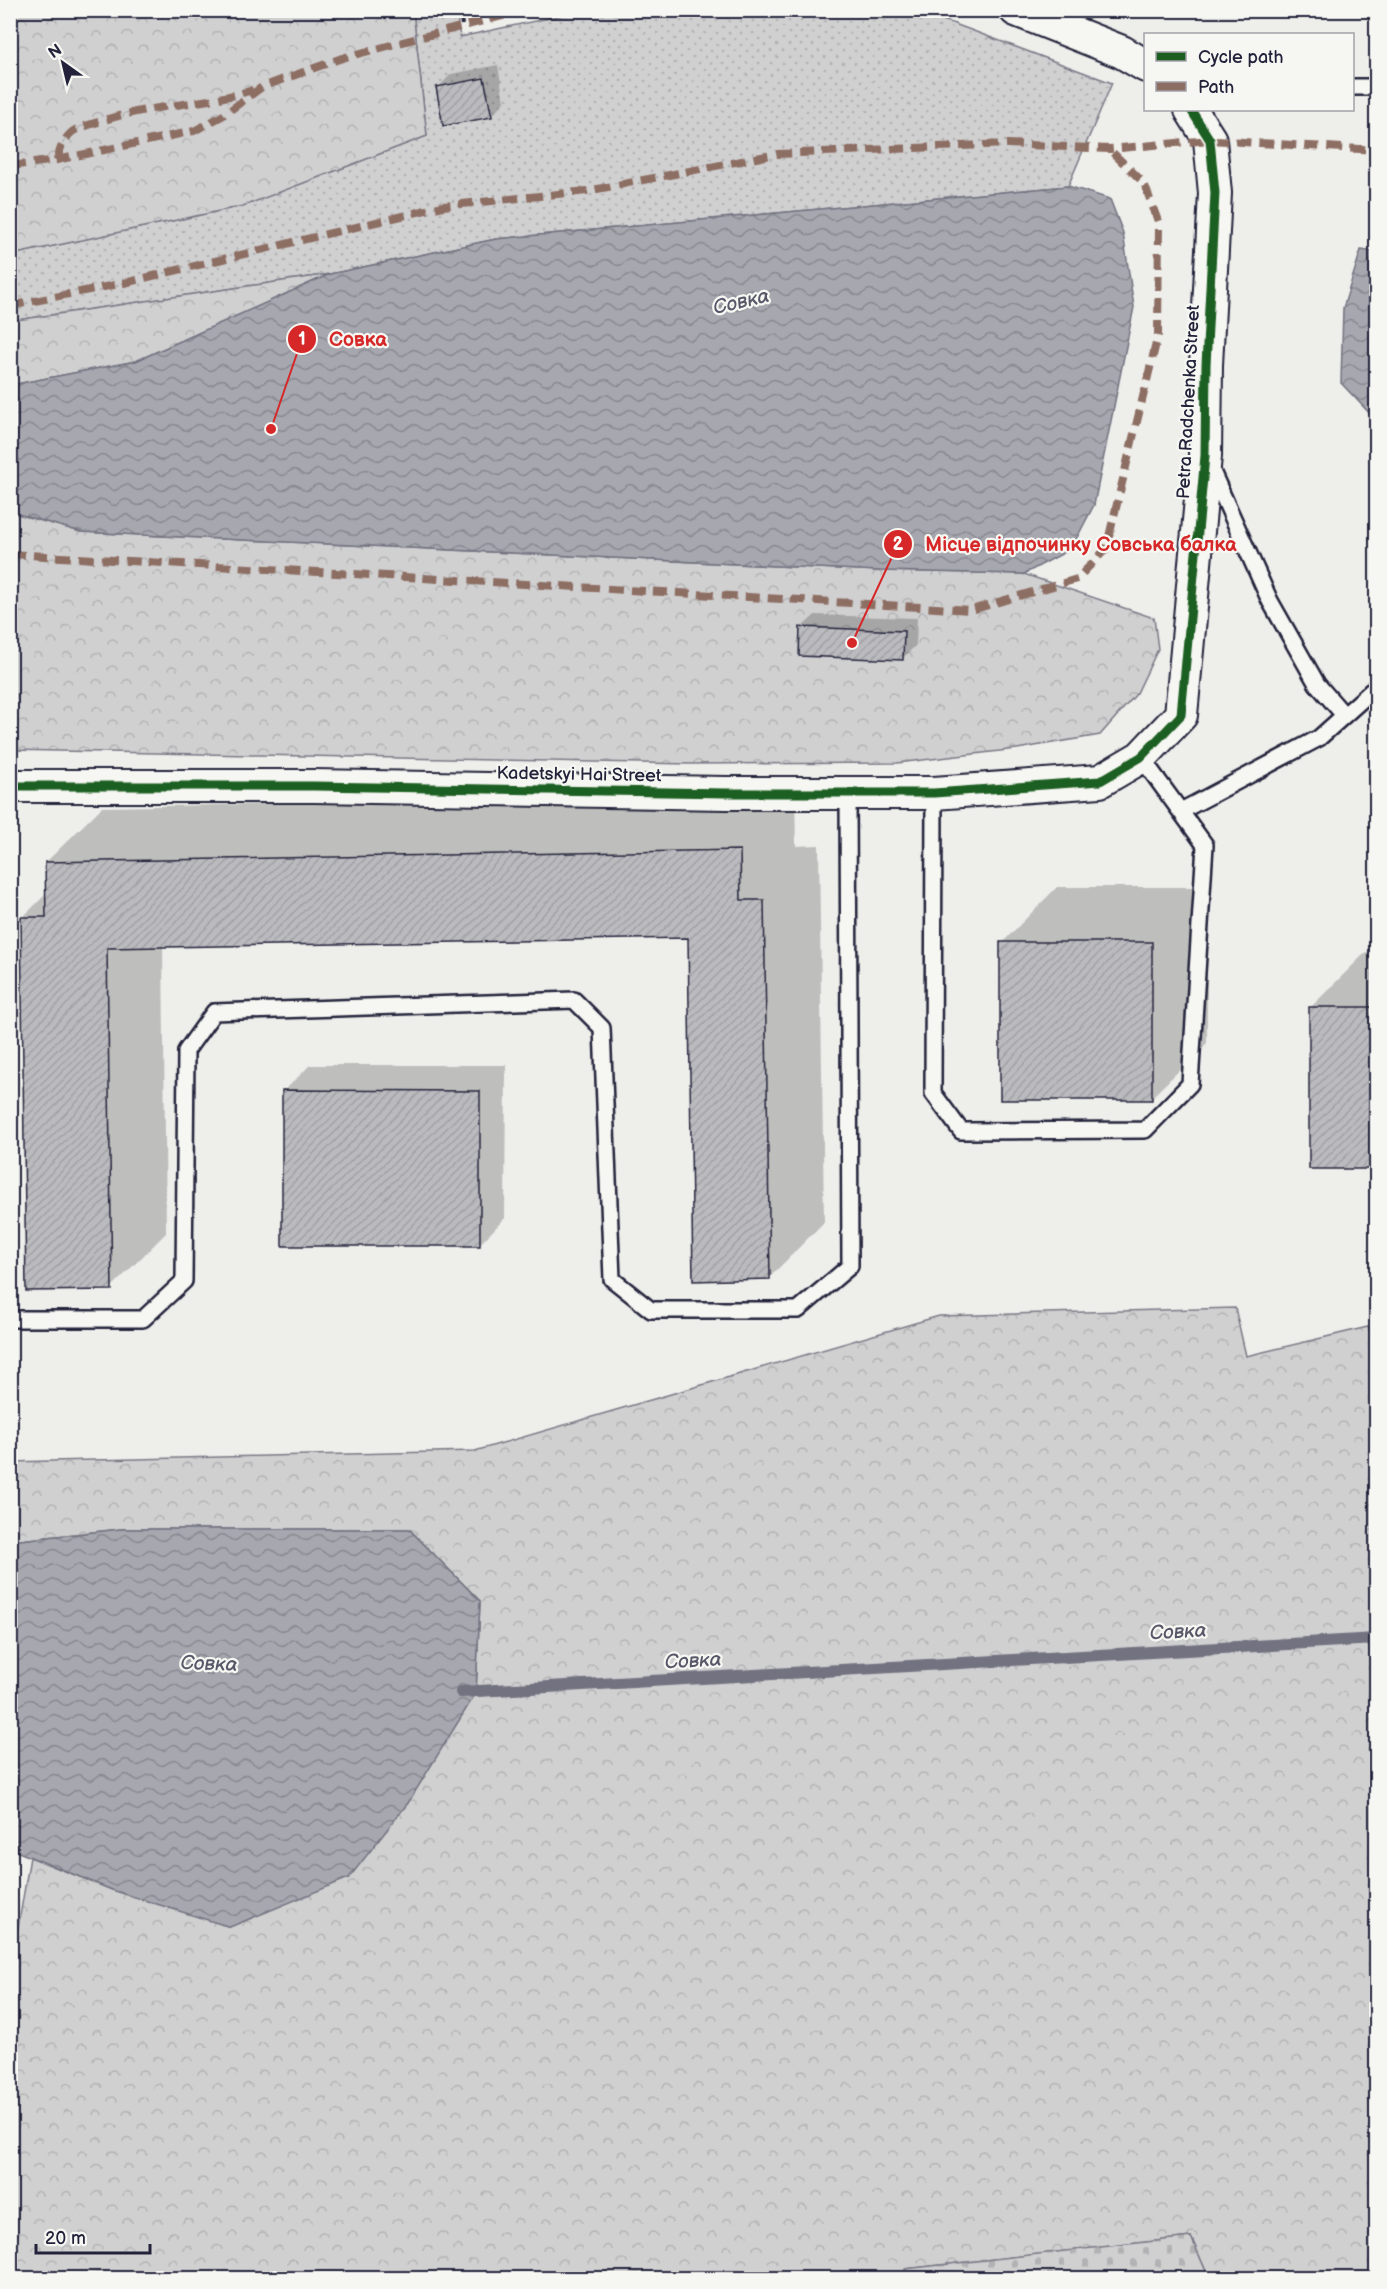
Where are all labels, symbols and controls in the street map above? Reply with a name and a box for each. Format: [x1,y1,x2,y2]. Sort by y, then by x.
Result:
north arrow [33,33,93,93]
legend [1144,33,1354,111]
text: N [45,41,66,63]
text: Cycle path [1198,47,1284,68]
text: Path [1198,77,1234,98]
water label: Совка [711,284,772,320]
street label: Petra Radchenka Street [1173,304,1204,500]
callout: Совка [287,320,399,358]
text: Совка [329,328,387,352]
text: 1 [298,329,306,350]
callout: Місце відпочинку Совська балка [883,525,1249,563]
text: Місце відпочинку Совська балка [925,533,1237,557]
text: 2 [893,534,904,555]
street label: Kadetskyi Hai Street [496,763,662,786]
water label: Совка [1149,1619,1207,1645]
water label: Совка [664,1648,722,1674]
water label: Совка [180,1651,238,1677]
scale bar [36,2217,150,2255]
text: 20 m [45,2228,86,2249]

